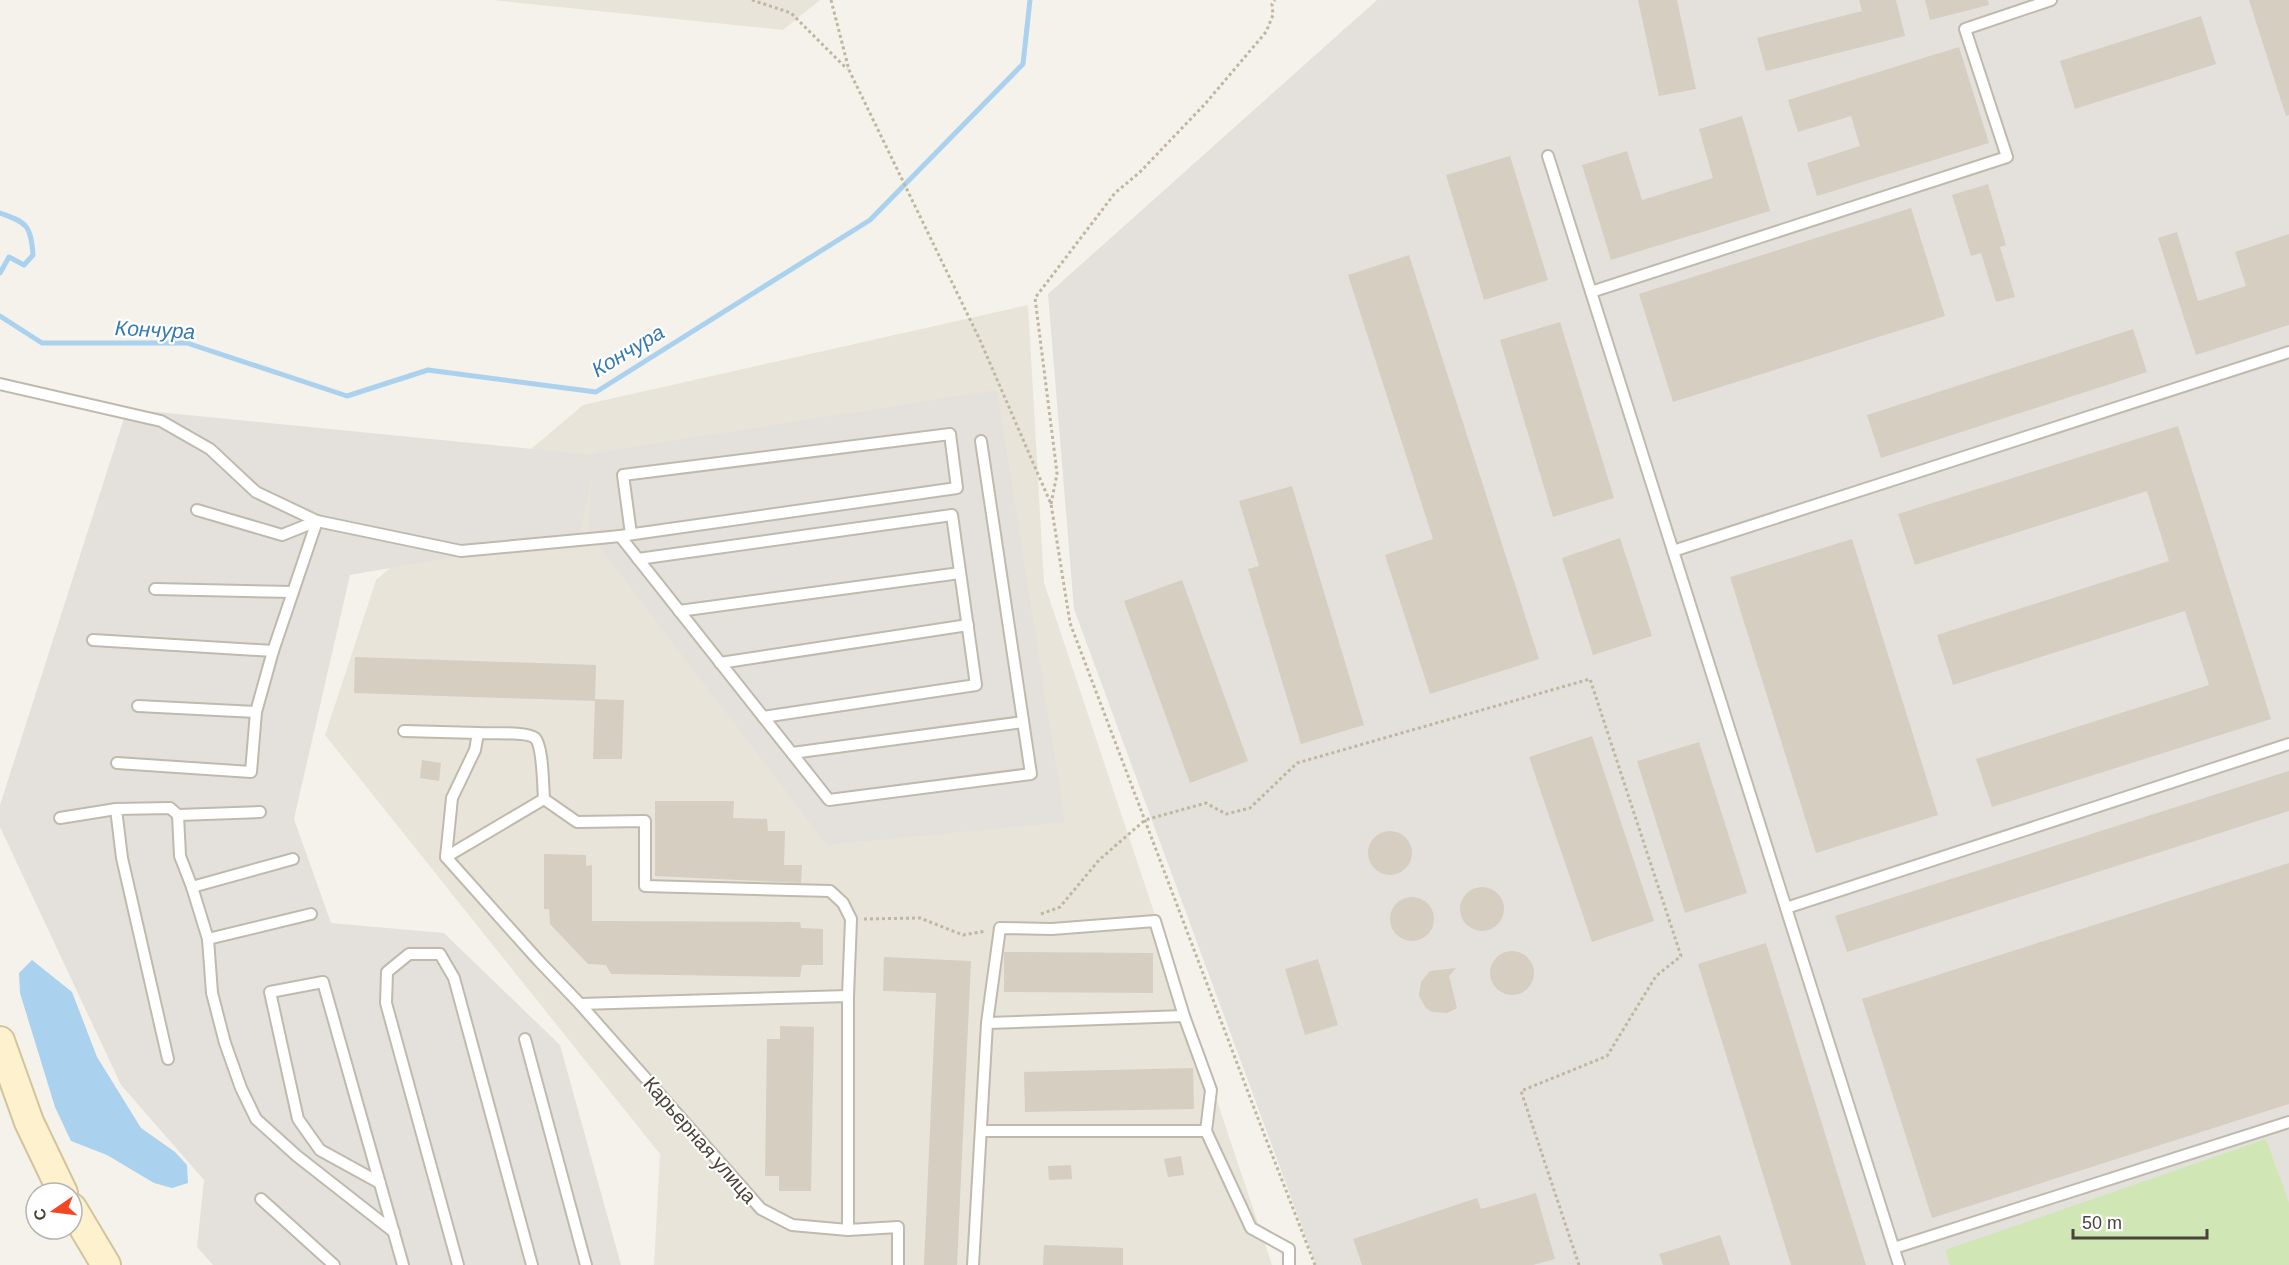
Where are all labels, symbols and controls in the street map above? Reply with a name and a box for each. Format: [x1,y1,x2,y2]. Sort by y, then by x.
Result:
water label: Кончура [114,316,196,343]
water label: Кончура [587,320,668,381]
street label: Карьерная улица [639,1072,761,1208]
north arrow [24,1181,84,1241]
scale bar [2073,1202,2206,1240]
text: С [30,1206,50,1222]
text: 50 m [2082,1213,2122,1233]

